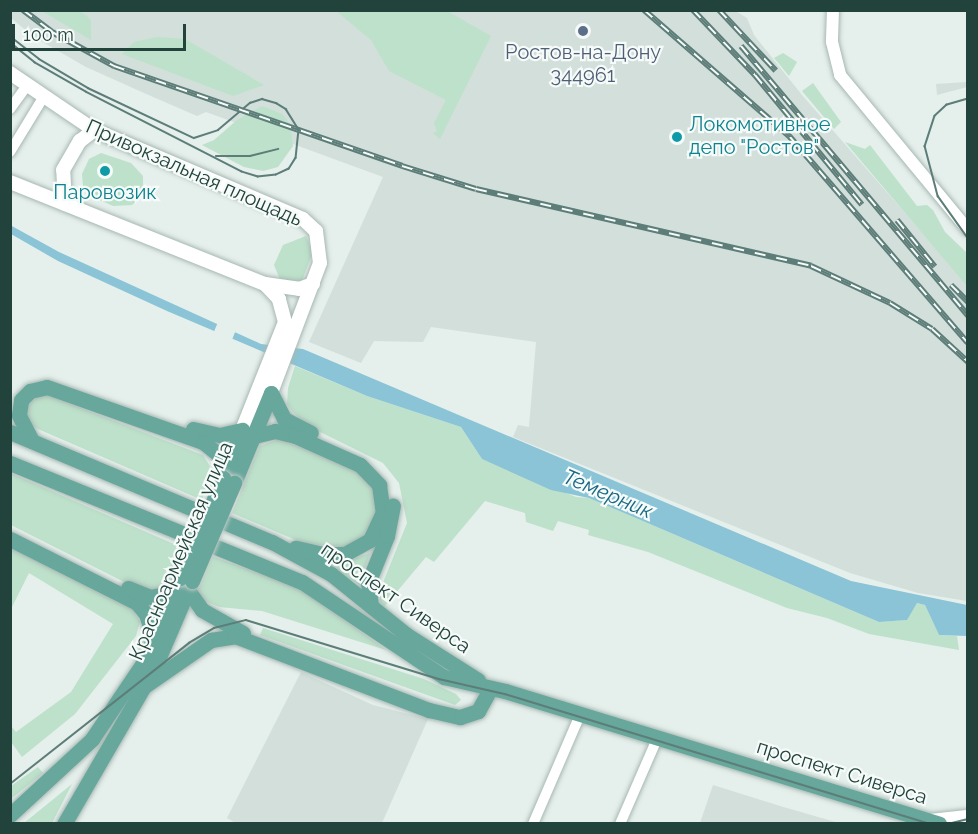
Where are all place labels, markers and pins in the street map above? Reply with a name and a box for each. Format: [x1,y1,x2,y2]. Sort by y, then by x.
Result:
marker: Ростов-на-Дону 344961 [576,24,590,38]
place label: Ростов-на-Дону 344961 [505,41,661,88]
place label: Локомотивное депо "Ростов" [689,113,831,160]
marker: Локомотивное депо "Ростов" [670,130,684,144]
marker: Паровозик [98,164,112,178]
place label: Паровозик [53,180,157,204]

